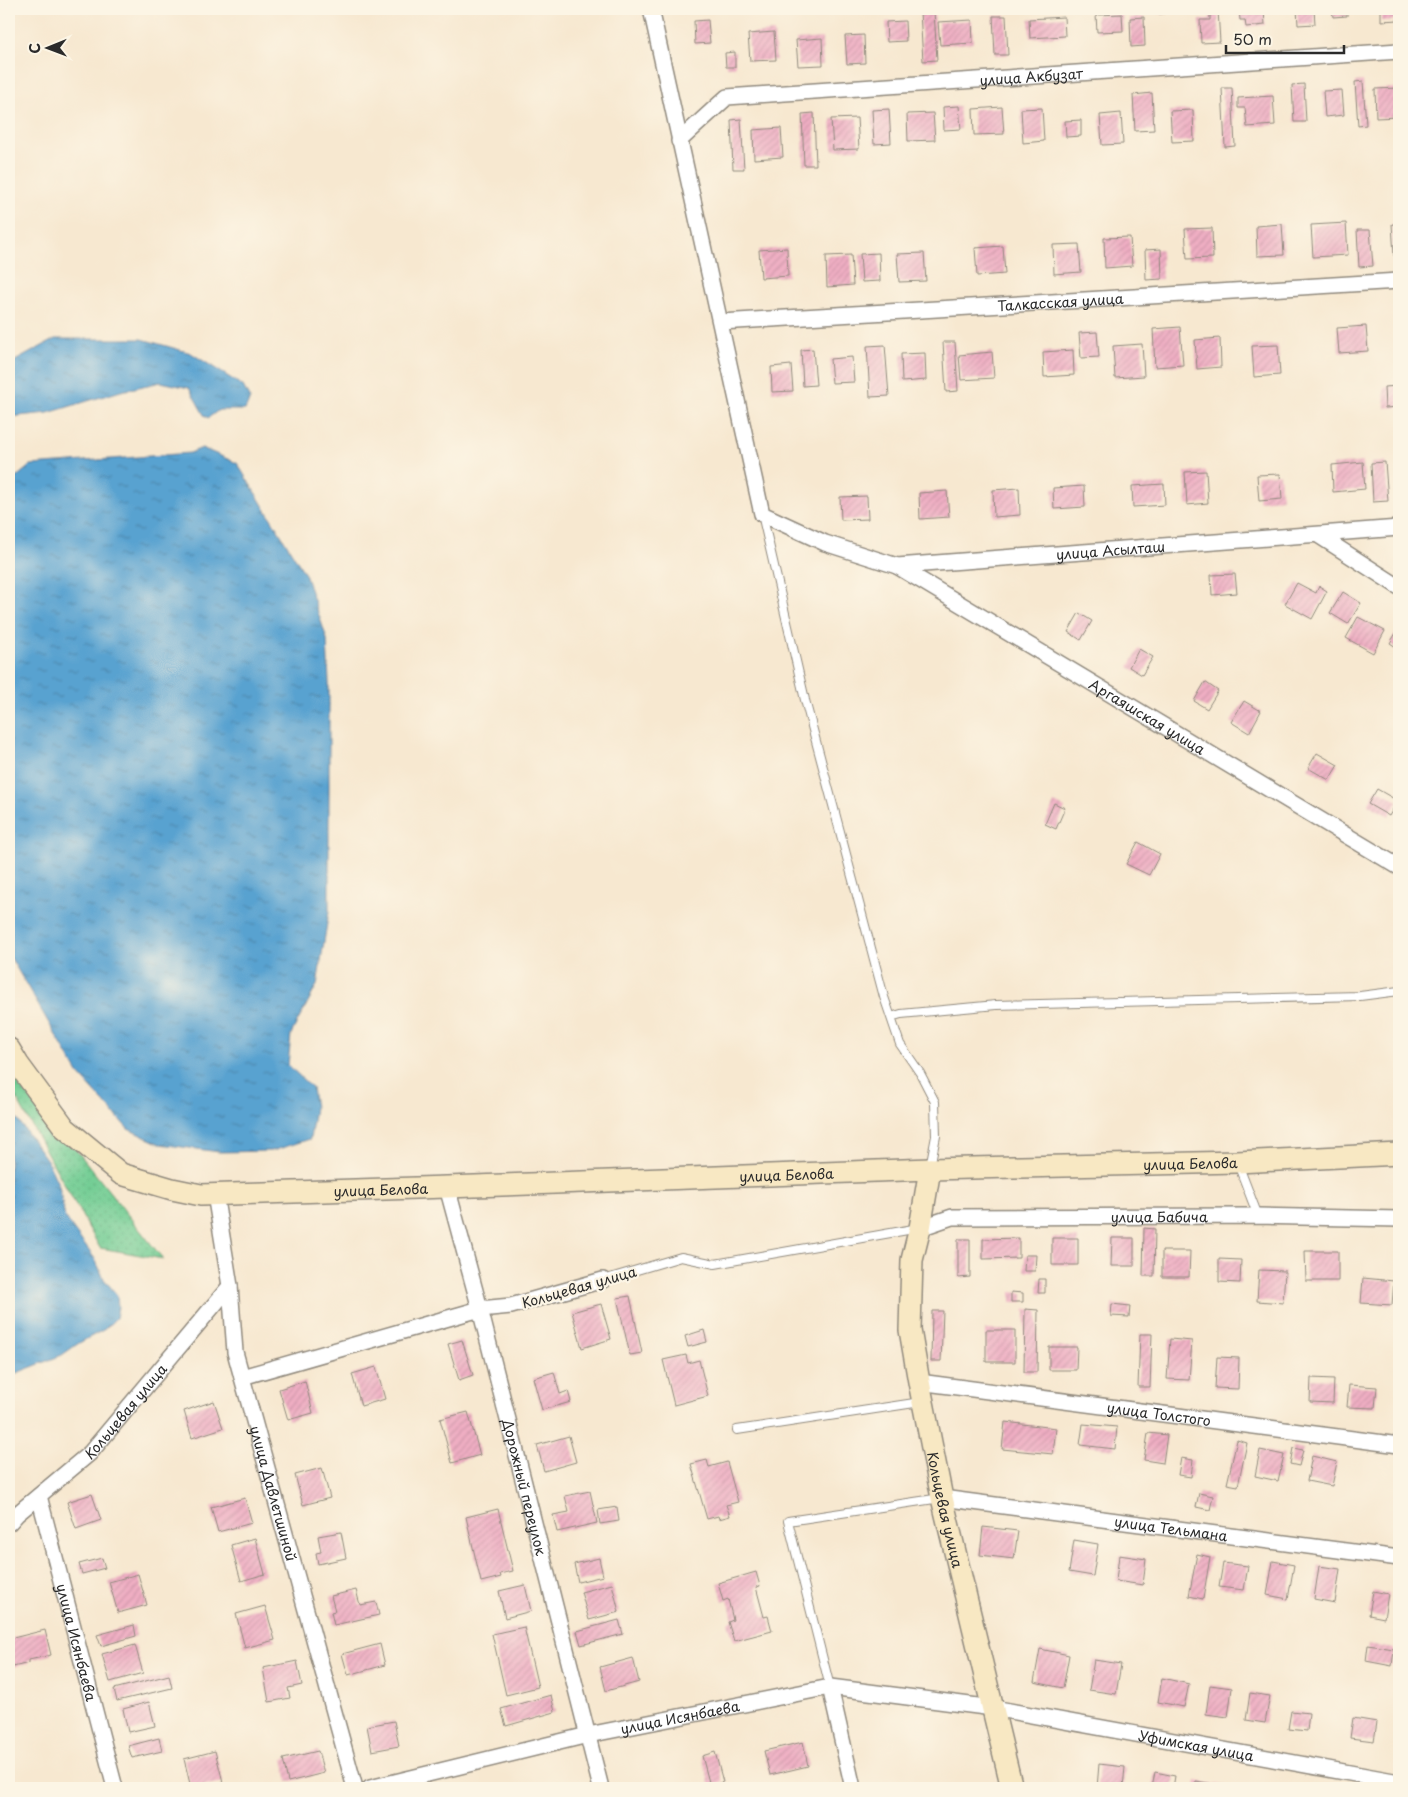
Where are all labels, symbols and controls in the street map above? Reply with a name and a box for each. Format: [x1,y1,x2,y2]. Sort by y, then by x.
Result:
north arrow [22,22,72,72]
scale bar [1226,22,1343,54]
text: 50 m [1233,27,1272,50]
text: С [24,43,45,54]
street label: улица Акбузат [979,62,1085,90]
street label: Талкасская улица [997,287,1124,316]
street label: улица Асылташ [1055,535,1166,564]
street label: Аргаяшская улица [1085,673,1210,759]
street label: улица Белова [1143,1151,1238,1175]
street label: улица Белова [739,1162,834,1187]
street label: улица Белова [333,1177,429,1201]
street label: улица Бабича [1111,1206,1208,1227]
street label: Кольцевая улица [519,1261,639,1313]
street label: Кольцевая улица [80,1359,171,1464]
street label: улица Толстого [1106,1396,1212,1431]
street label: Дорожный переулок [497,1416,552,1558]
street label: улица Давлетшиной [245,1423,303,1564]
street label: Кольцевая улица [923,1450,969,1570]
street label: улица Тельмана [1113,1510,1229,1546]
street label: улица Исянбаева [52,1581,102,1703]
street label: улица Исянбаева [619,1695,741,1739]
street label: Уфимская улица [1137,1724,1256,1766]

